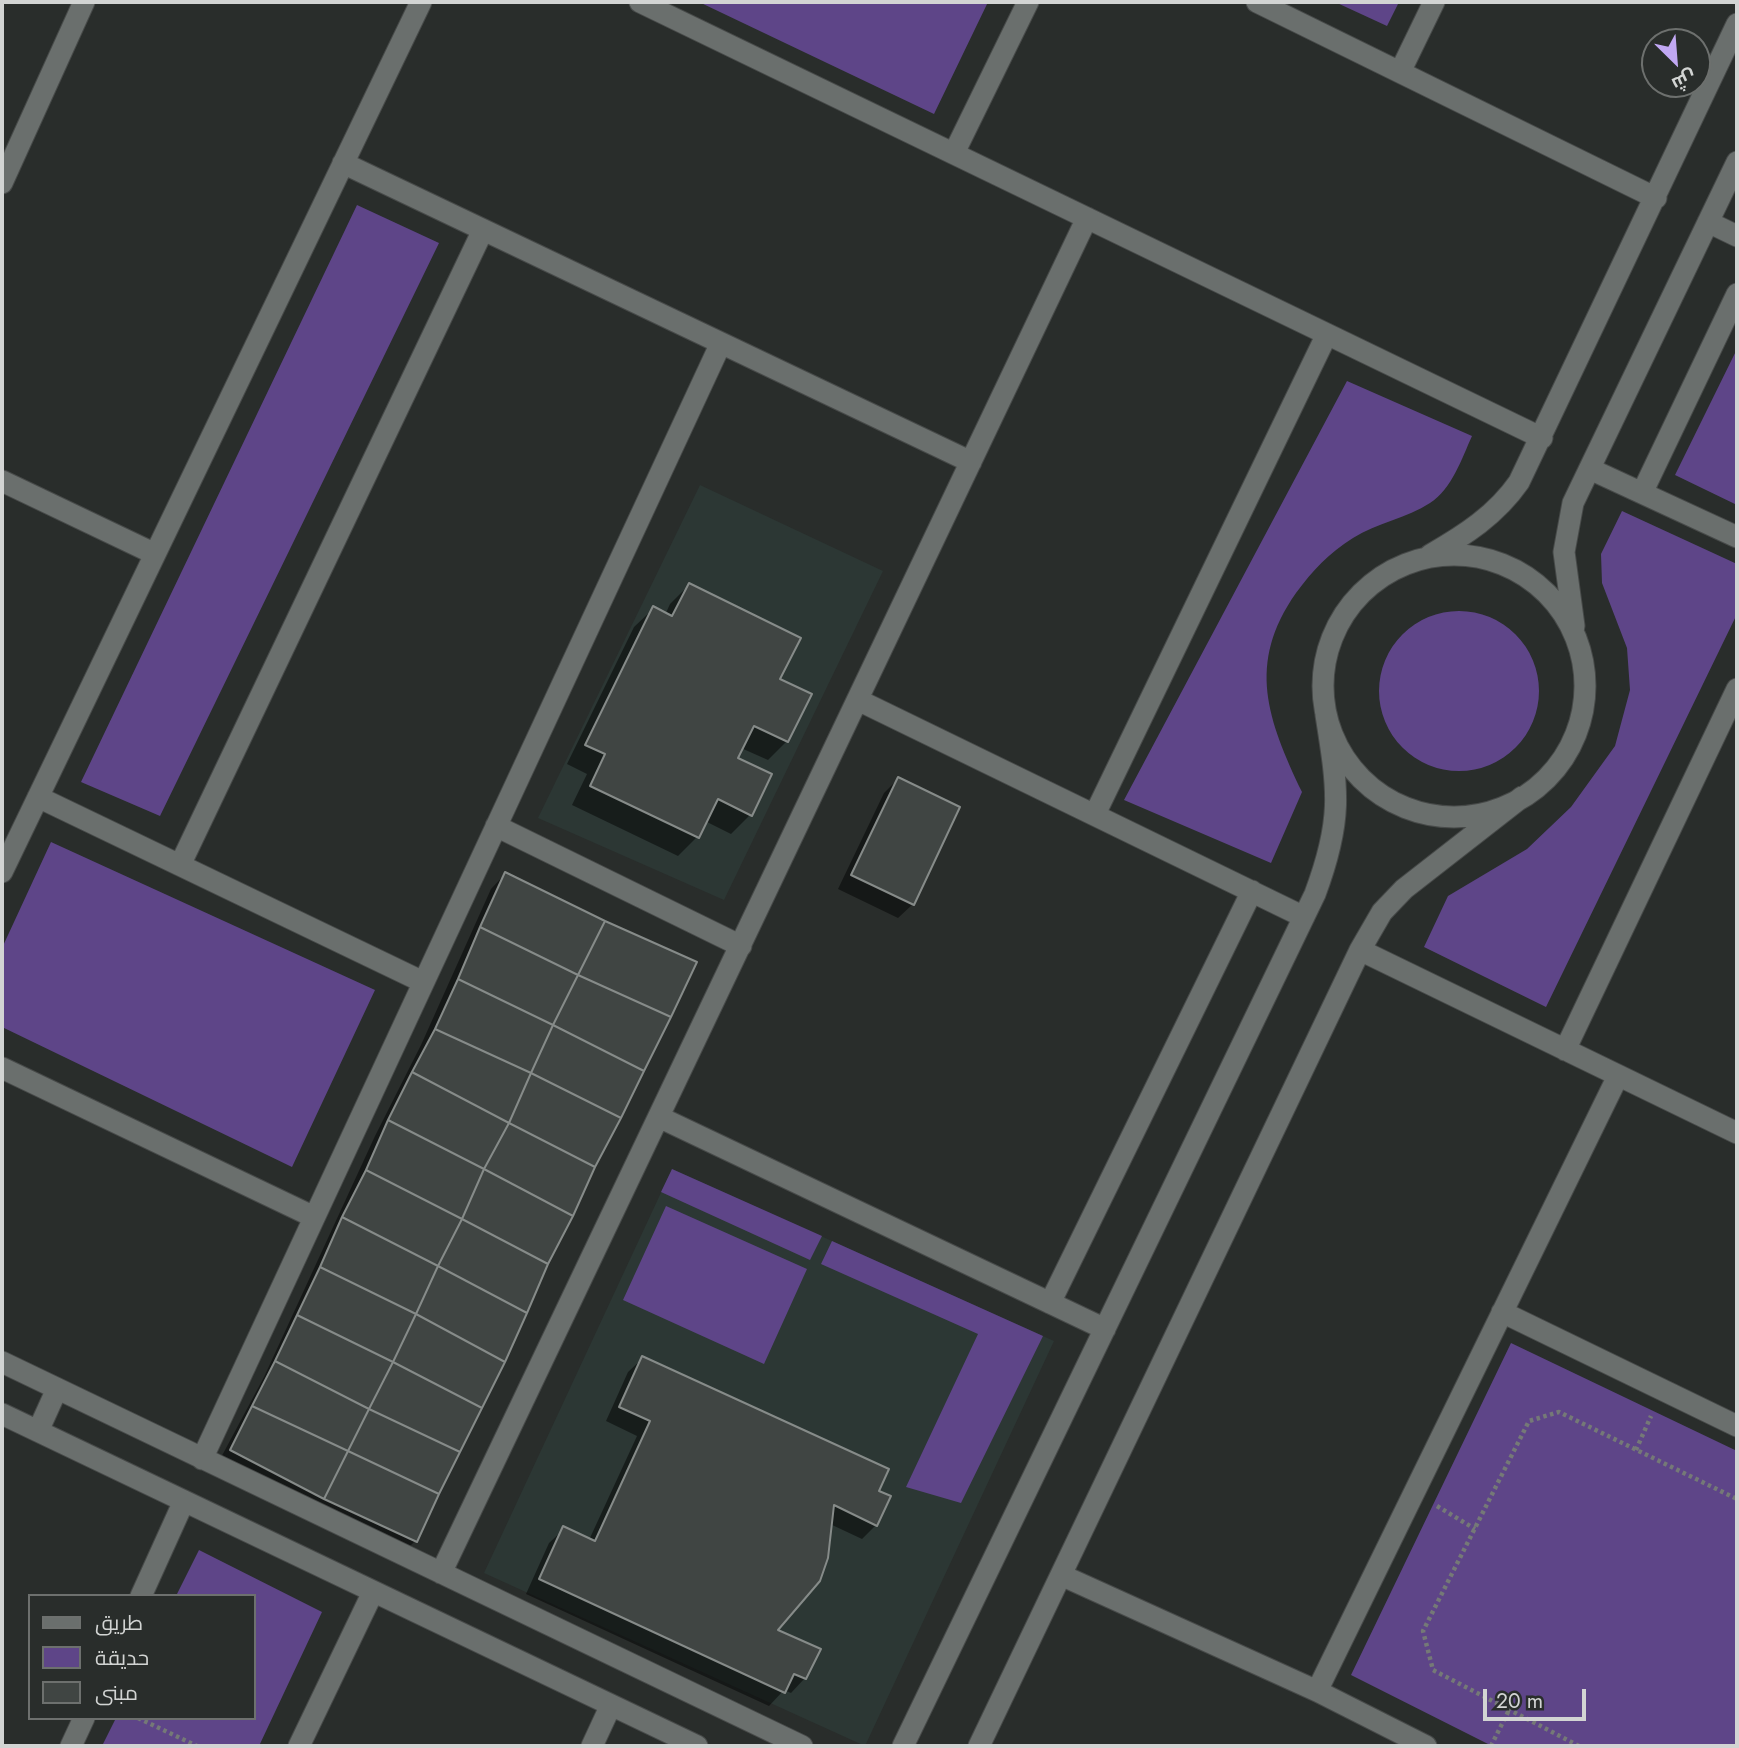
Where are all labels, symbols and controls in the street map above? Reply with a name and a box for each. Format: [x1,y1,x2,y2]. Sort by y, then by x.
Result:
north arrow [1641,28,1711,98]
text: ش [1667,63,1701,98]
legend [28,1594,256,1720]
text: طريق [95,1608,143,1638]
text: حديقة [95,1643,149,1673]
scale bar [1487,1674,1590,1718]
text: مبنى [95,1678,138,1708]
text: 20 m [1496,1686,1543,1716]

